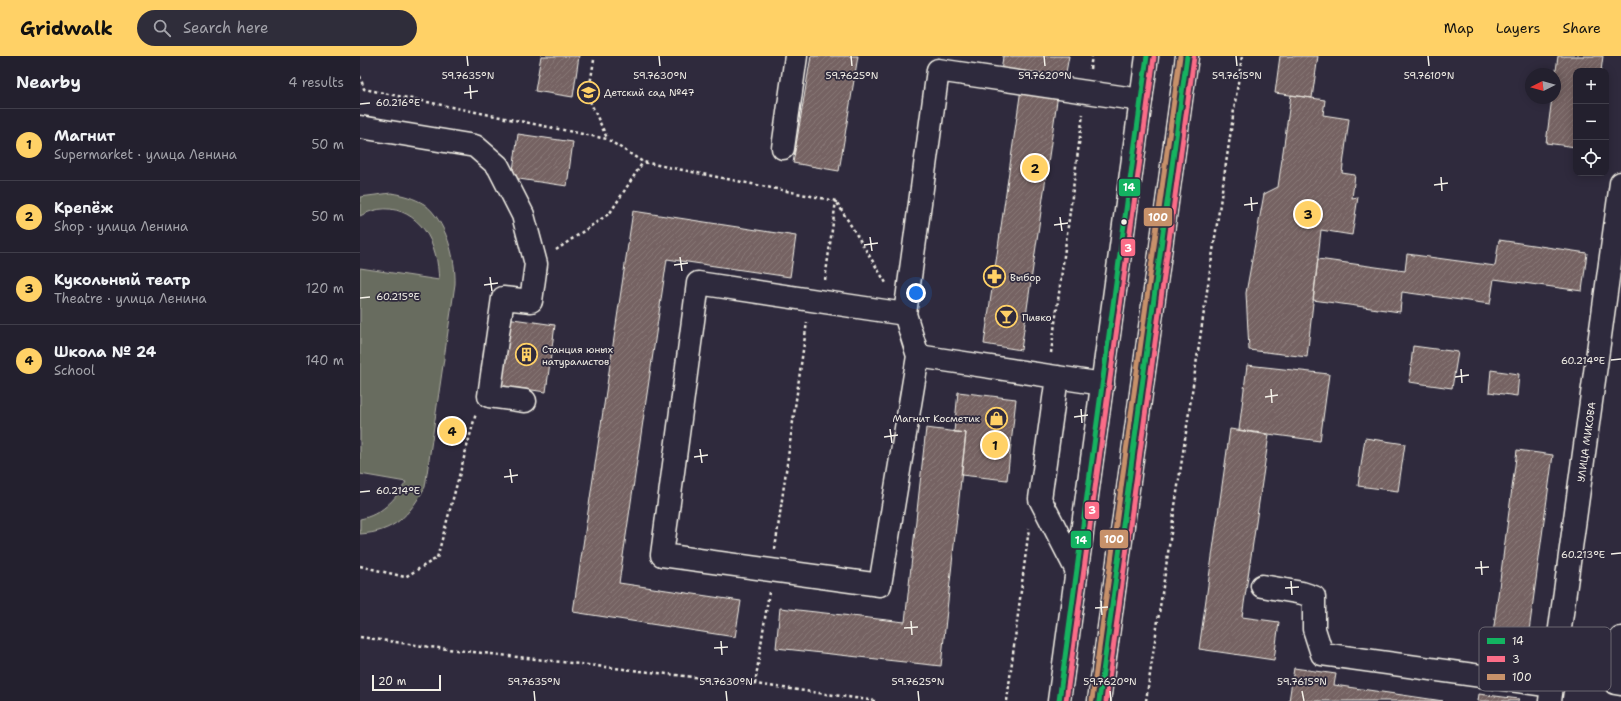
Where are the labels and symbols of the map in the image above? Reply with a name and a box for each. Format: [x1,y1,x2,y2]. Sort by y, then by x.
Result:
north arrow [1525,68,1561,104]
text: 59.7635°N [442,69,494,82]
text: 59.7630°N [633,69,687,82]
text: 59.7625°N [826,69,878,82]
text: 59.7620°N [1018,69,1072,82]
text: 59.7615°N [1212,69,1262,82]
text: 59.7610°N [1404,69,1454,82]
school or university icon: Детский сад №47 [575,79,601,105]
place label: Детский сад №47 [604,86,694,99]
text: 60.216°E [376,96,420,109]
pin: 2 [1022,153,1048,183]
line badge: 14 [1118,178,1141,197]
text: 14 [1123,180,1136,195]
pin: 3 [1295,199,1321,229]
line badge: 100 [1143,207,1173,227]
text: 100 [1148,210,1168,225]
unlabelled marker [1119,217,1129,227]
line badge: 3 [1120,238,1136,257]
text: 3 [1124,241,1132,256]
pharmacy icon: Выбор [981,264,1007,290]
place label: Выбор [1010,271,1041,284]
your location [906,283,926,303]
text: 60.215°E [376,290,420,303]
bar icon: Пивко [993,304,1019,330]
place label: Пивко [1022,311,1052,324]
building icon: Станция юных натуралистов [513,342,539,368]
place label: Станция юных натуралистов [542,343,613,368]
text: 60.214°E [1561,354,1605,367]
street label: УЛИЦА МИКОВА [1574,401,1599,483]
shop icon: Магнит Косметик [983,405,1009,431]
place label: Магнит Косметик [892,412,981,425]
pin: 4 [439,416,465,446]
pin: 1 [982,430,1008,460]
text: 60.214°E [376,484,420,497]
line badge: 3 [1084,501,1100,520]
text: 3 [1088,503,1096,518]
line badge: 100 [1099,529,1129,549]
line badge: 14 [1070,530,1092,549]
text: 100 [1104,532,1124,547]
text: 14 [1075,533,1088,548]
text: 60.213°E [1561,548,1605,561]
legend [1479,627,1611,691]
text: 14 [1512,634,1524,649]
text: 3 [1512,652,1520,667]
text: 100 [1512,670,1532,685]
scale bar [372,673,441,692]
text: 59.7635°N [508,675,560,688]
text: 59.7630°N [699,675,753,688]
text: 59.7625°N [892,675,944,688]
text: 59.7620°N [1083,675,1137,688]
text: 59.7615°N [1277,675,1327,688]

